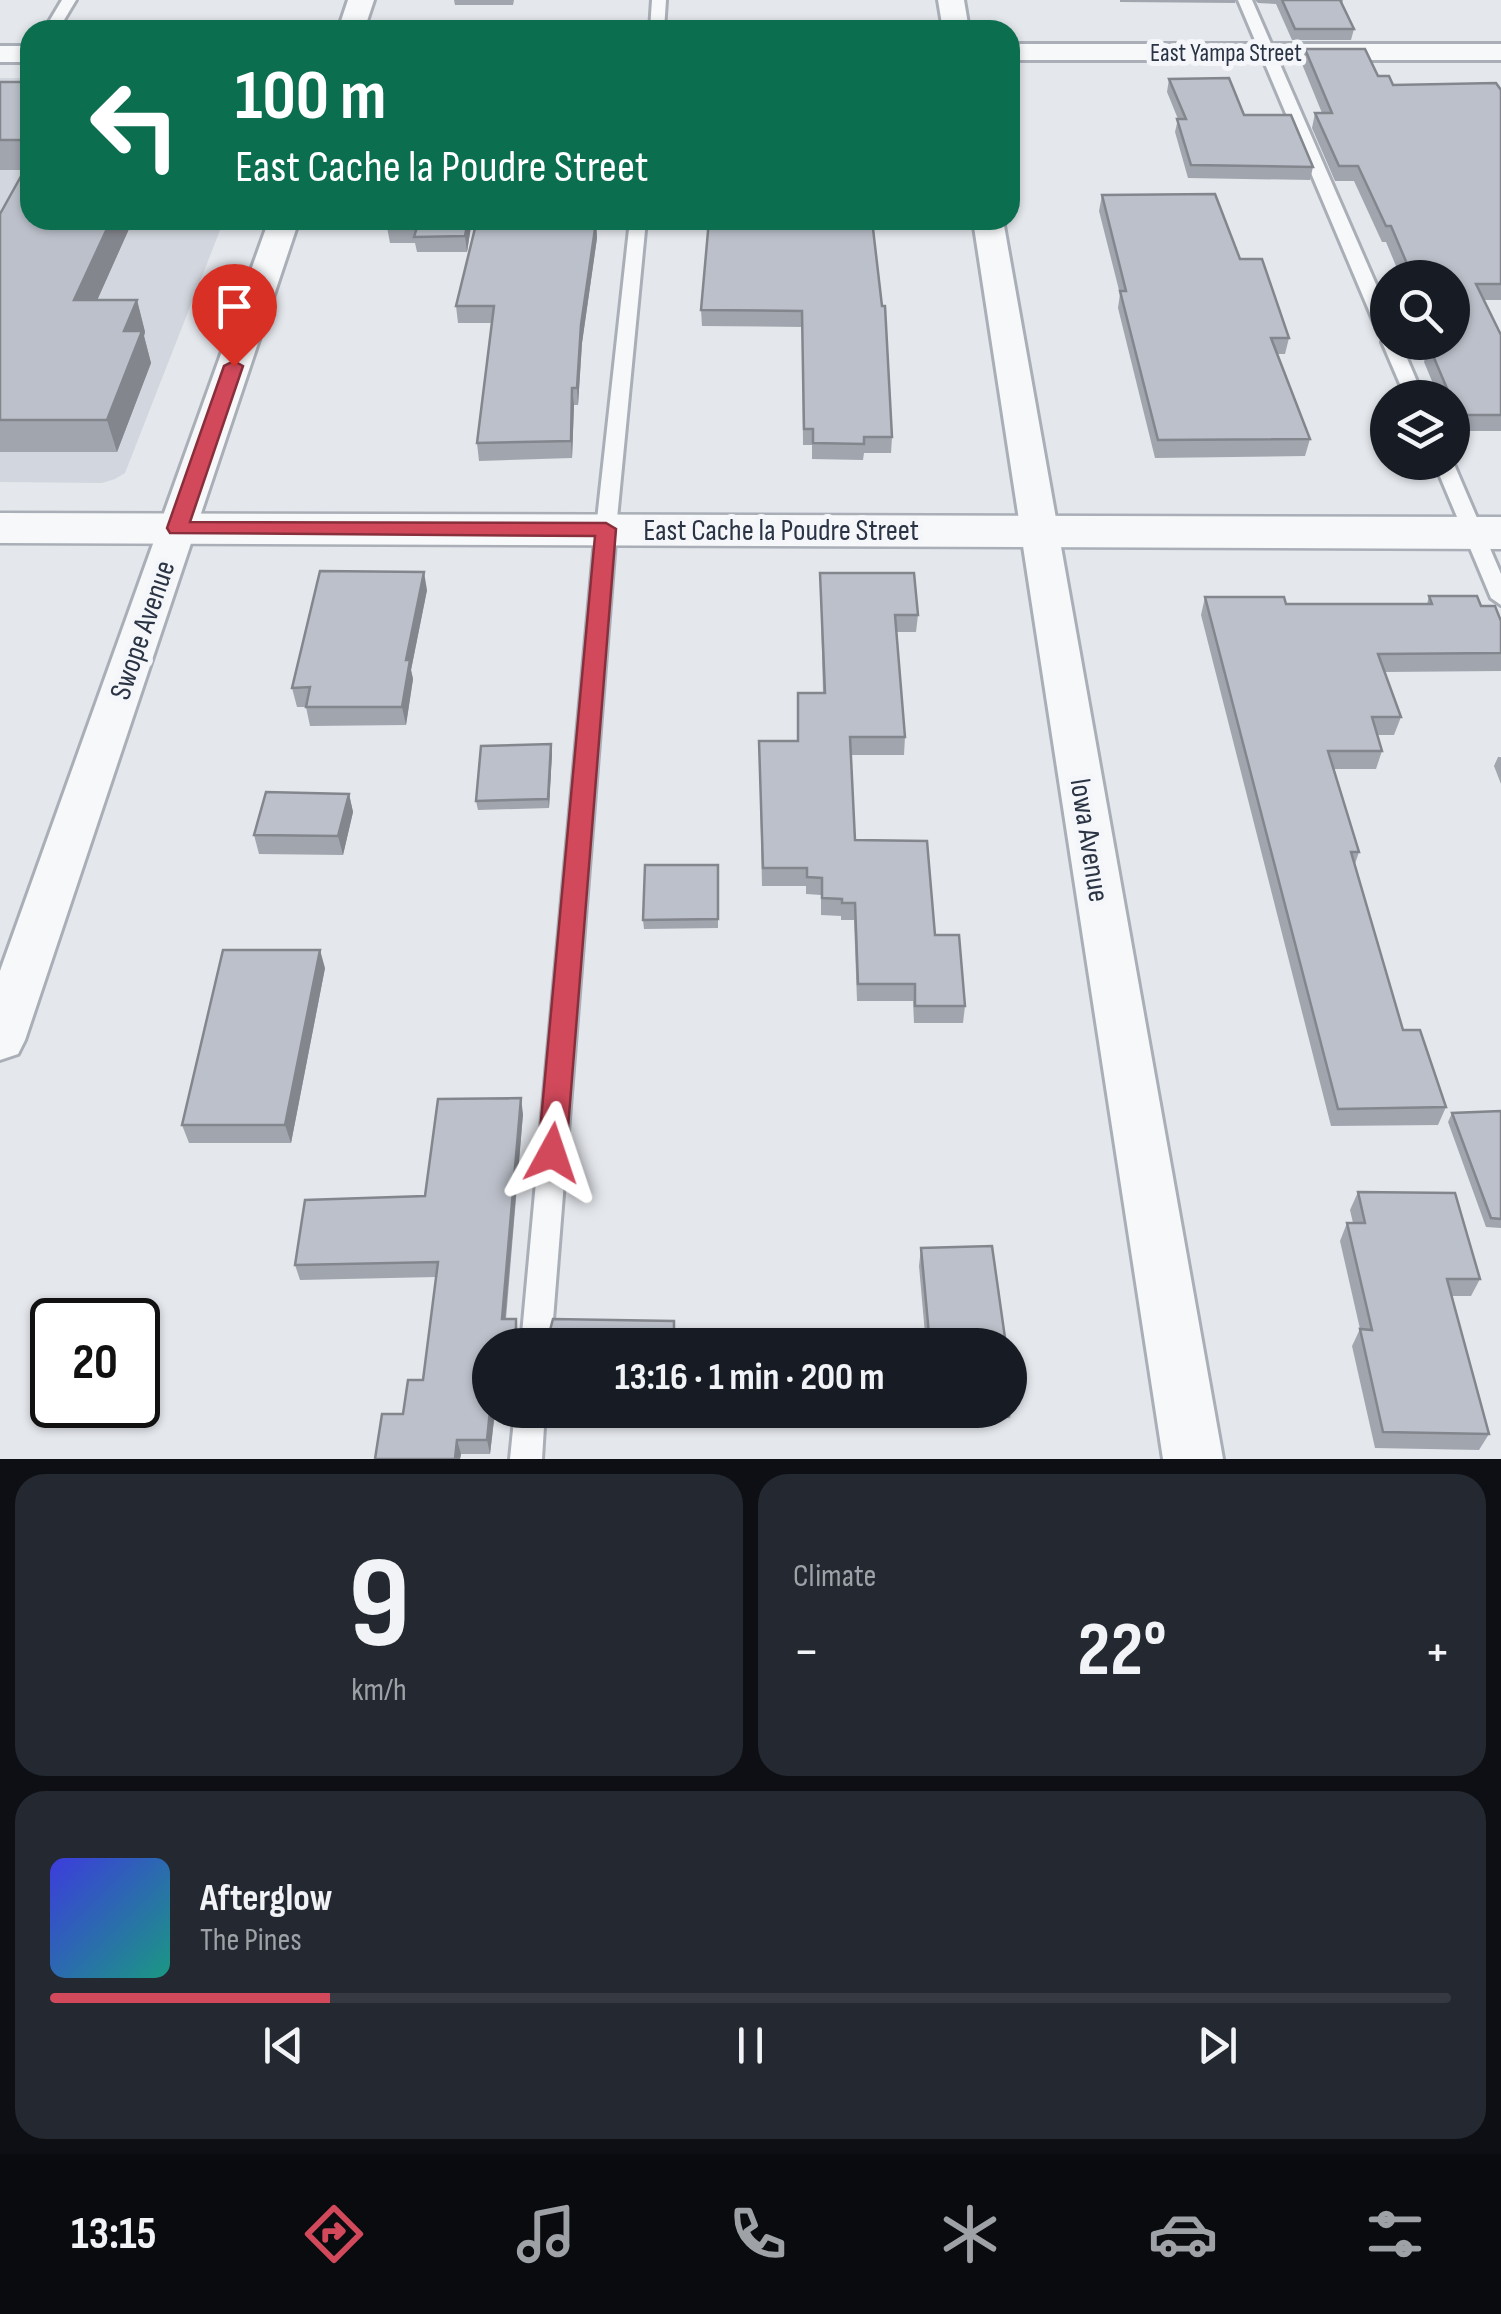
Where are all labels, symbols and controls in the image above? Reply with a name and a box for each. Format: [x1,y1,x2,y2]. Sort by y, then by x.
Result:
street label: East Yampa Street [1150,38,1302,69]
text: 100 m [235,55,386,139]
icon: left [70,60,200,190]
text: East Cache la Poudre Street [235,140,649,195]
map controls [1370,260,1470,480]
button: search [1370,260,1470,360]
pin [192,264,277,367]
icon: arrive [207,279,262,334]
button: layers [1370,380,1470,480]
street label: East Cache la Poudre Street [643,513,919,549]
street label: Swope Avenue [102,556,184,705]
street label: Iowa Avenue [1061,776,1117,904]
position arrow [500,1101,604,1205]
speed limit sign: 20 [30,1298,160,1428]
text: 13:16 · 1 min · 200 m [615,1355,884,1400]
text: 9 [348,1528,410,1684]
text: Climate [793,1557,876,1596]
text: 22° [1077,1606,1167,1697]
text: − [793,1619,820,1686]
text: + [1424,1619,1451,1686]
text: km/h [351,1671,407,1710]
text: Afterglow [200,1876,333,1921]
text: The Pines [200,1921,302,1960]
icon: previous [256,2018,311,2073]
icon: pause [723,2018,778,2073]
icon: next [1190,2018,1245,2073]
icon: directions [299,2199,369,2269]
icon: music [511,2199,581,2269]
icon: phone [723,2199,793,2269]
icon: climate [935,2199,1005,2269]
icon: car [1148,2199,1218,2269]
icon: filters [1360,2199,1430,2269]
text: 13:15 [71,2207,156,2262]

